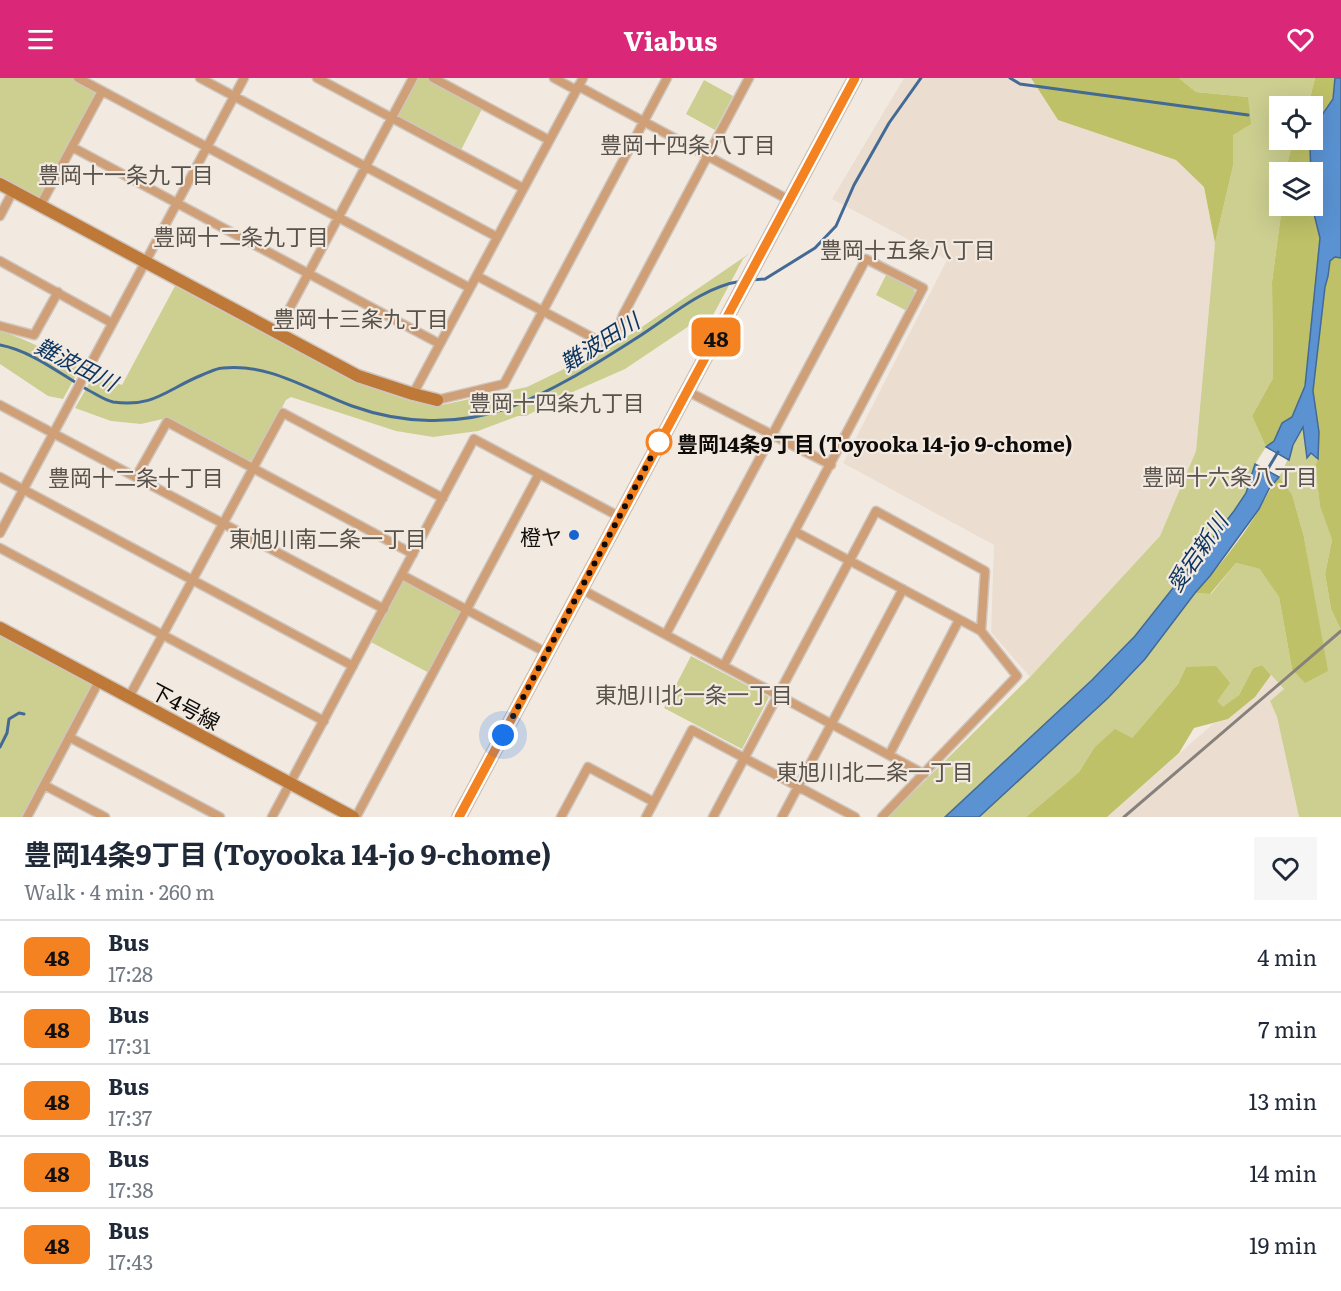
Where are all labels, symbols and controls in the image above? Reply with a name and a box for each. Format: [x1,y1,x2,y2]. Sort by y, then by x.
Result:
text: Viabus [623,19,718,59]
icon: menu [24,23,57,56]
icon: heart [1284,23,1317,56]
map controls [1269,96,1323,216]
button: locate [1269,96,1323,150]
district label: 豊岡十四条八丁目 [600,127,776,160]
district label: 豊岡十一条九丁目 [38,157,214,190]
button: layers [1269,162,1323,216]
district label: 豊岡十二条九丁目 [153,219,329,252]
district label: 豊岡十五条八丁目 [820,232,996,265]
district label: 豊岡十三条九丁目 [273,301,449,334]
water label: 難波田川 [553,303,647,378]
line badge: 48 [689,318,743,356]
text: 48 [703,322,729,353]
water label: 難波田川 [30,328,125,399]
district label: 豊岡十四条九丁目 [469,385,645,418]
place label: 豊岡14条9丁目 (Toyooka 14-jo 9-chome) [677,427,1072,458]
marker: 豊岡14条9丁目 (Toyooka 14-jo 9-chome) [646,429,672,455]
district label: 豊岡十六条八丁目 [1142,459,1318,492]
district label: 豊岡十二条十丁目 [48,460,224,493]
water label: 愛宕新川 [1157,505,1236,598]
place label: 橙ヤ [520,520,562,551]
district label: 東旭川南二条一丁目 [229,521,427,554]
marker: 橙ヤ [567,528,581,542]
street label: 下4号線 [146,674,226,736]
district label: 東旭川北一条一丁目 [595,677,793,710]
your location [488,720,518,750]
district label: 東旭川北二条一丁目 [776,754,974,787]
text: 豊岡14条9丁目 (Toyooka 14-jo 9-chome) [24,832,551,874]
button: heart [1254,837,1317,900]
text: Walk · 4 min · 260 m [24,876,215,906]
text: Bus [108,925,149,958]
text: 4 min [1257,940,1317,973]
text: 48 [44,941,70,972]
text: 17:28 [108,958,153,988]
text: Bus [108,997,149,1030]
text: 7 min [1258,1012,1317,1045]
text: 48 [44,1013,70,1044]
text: 17:31 [108,1030,151,1060]
text: Bus [108,1069,149,1102]
text: 13 min [1248,1084,1317,1117]
text: 48 [44,1085,70,1116]
text: 17:37 [108,1102,152,1132]
text: Bus [108,1141,149,1174]
text: 14 min [1249,1156,1317,1189]
text: 48 [44,1157,70,1188]
text: 17:38 [108,1174,154,1204]
text: Bus [108,1213,149,1246]
text: 19 min [1249,1228,1317,1261]
text: 48 [44,1229,70,1260]
text: 17:43 [108,1246,153,1276]

